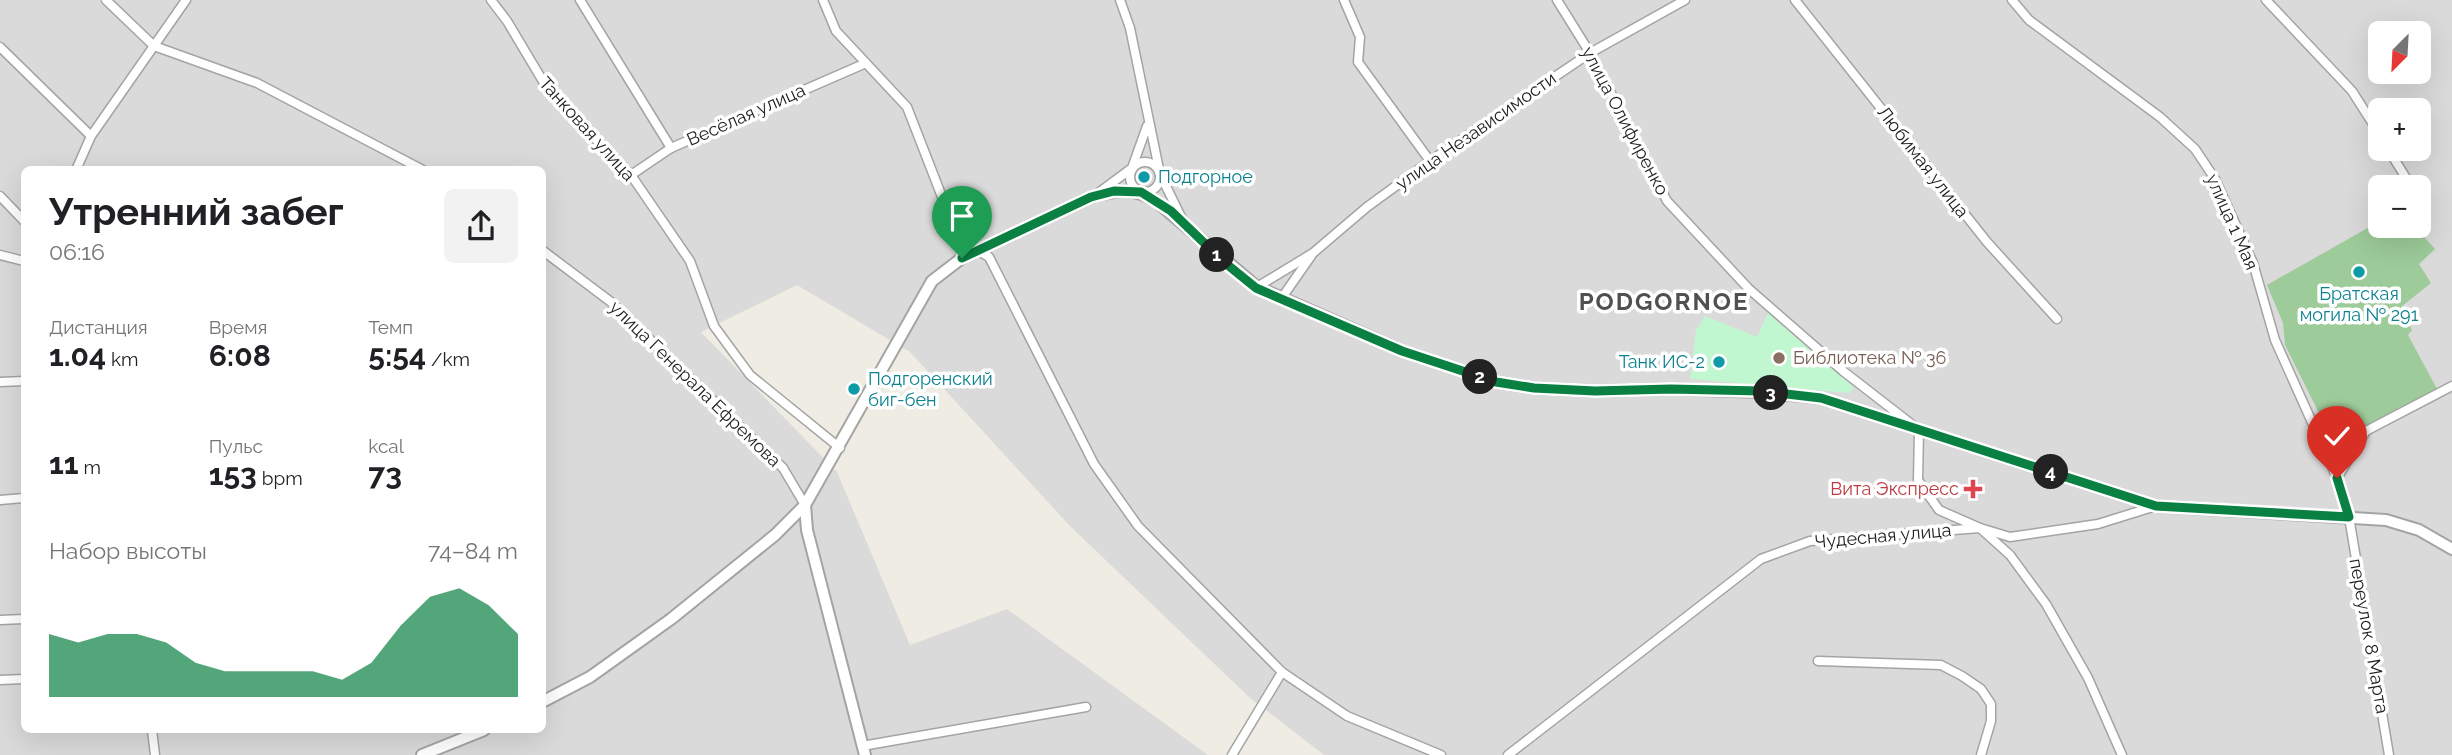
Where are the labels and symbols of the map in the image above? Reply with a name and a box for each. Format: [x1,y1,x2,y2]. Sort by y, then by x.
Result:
north arrow [2368,21,2431,84]
street label: улица Олифиренко [1577,43,1674,199]
street label: улица Независимости [1392,67,1560,194]
street label: Танковая улица [535,72,640,185]
street label: Весёлая улица [683,79,808,150]
street label: Любимая улица [1873,102,1973,222]
place label: Подгорное [1158,166,1253,187]
marker: Подгорное [1136,169,1152,185]
street label: улица 1 Мая [2202,171,2263,273]
pin [932,186,992,258]
pin: 1 [1200,238,1234,272]
marker: Братская могила № 291 [2351,264,2367,280]
place label: Братская могила № 291 [2300,283,2419,325]
district label: PODGORNOE [1579,287,1749,316]
street label: улица Генерала Ефремова [605,296,785,471]
place label: Библиотека № 36 [1793,347,1947,368]
marker: Библиотека № 36 [1771,350,1787,366]
place label: Танк ИС-2 [1619,351,1705,372]
marker: Танк ИС-2 [1711,354,1727,370]
pin: 2 [1462,360,1498,394]
place label: Подгоренский биг-бен [868,368,993,410]
pin: 3 [1754,376,1788,410]
marker: Подгоренский биг-бен [846,381,862,397]
pin [2307,406,2367,478]
pin: 4 [2034,454,2068,490]
place label: Вита Экспресс [1830,478,1959,499]
marker: Вита Экспресс [1965,481,1981,497]
street label: Чудесная улица [1814,519,1952,552]
street label: переулок 8 Марта [2346,557,2393,715]

